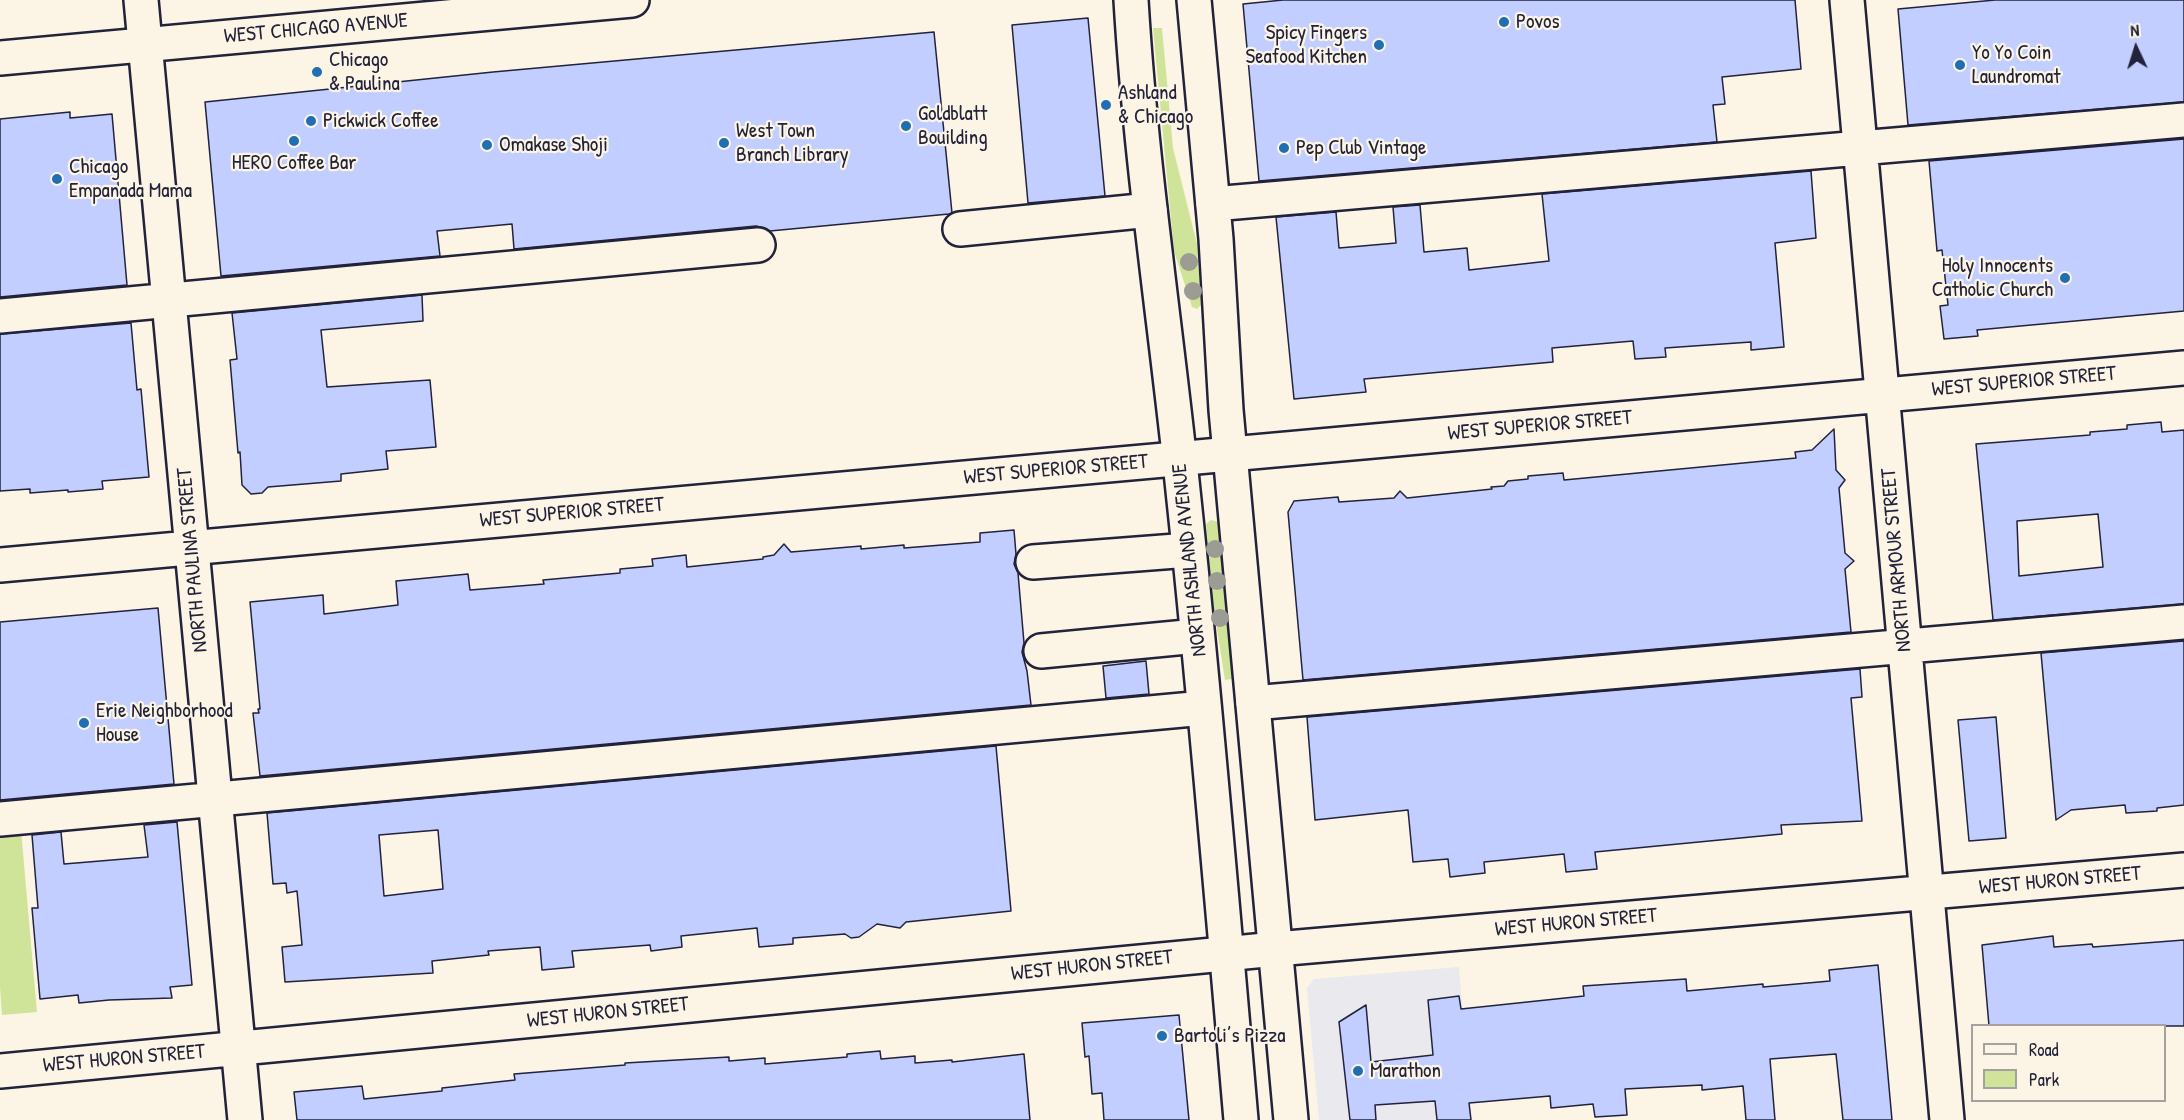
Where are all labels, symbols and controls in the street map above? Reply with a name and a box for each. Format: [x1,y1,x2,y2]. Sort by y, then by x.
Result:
street label: WEST CHICAGO AVENUE [223,8,409,50]
place label: Povos [1516,9,1560,35]
marker: Povos [1497,15,1511,29]
north arrow [2106,18,2166,78]
text: N [2130,19,2140,41]
place label: Spicy Fingers Seafood Kitchen [1246,20,1367,70]
marker: Spicy Fingers Seafood Kitchen [1372,38,1386,52]
place label: Yo Yo Coin Laundromat [1972,40,2060,90]
place label: Chicago & Paulina [329,47,400,97]
marker: Yo Yo Coin Laundromat [1953,58,1967,72]
marker: Chicago & Paulina [310,65,324,79]
place label: Ashland & Chicago [1118,80,1193,130]
marker: Ashland & Chicago [1099,98,1113,112]
place label: Goldblatt Bouilding [918,101,988,151]
place label: Pickwick Coffee [323,108,438,134]
marker: Pickwick Coffee [304,114,318,128]
place label: West Town Branch Library [736,118,849,168]
marker: Goldblatt Bouilding [899,119,913,133]
place label: Omakase Shoji [499,132,608,158]
marker: HERO Coffee Bar [287,134,301,148]
place label: Pep Club Vintage [1296,135,1426,161]
marker: West Town Branch Library [717,136,731,150]
marker: Omakase Shoji [480,138,494,152]
marker: Pep Club Vintage [1277,141,1291,155]
place label: HERO Coffee Bar [232,150,356,176]
place label: Chicago Empanada Mama [69,154,192,204]
marker: Chicago Empanada Mama [50,172,64,186]
place label: Holy Innocents Catholic Church [1932,253,2053,303]
marker: Holy Innocents Catholic Church [2058,271,2072,285]
street label: WEST SUPERIOR STREET [1931,361,2117,403]
street label: WEST SUPERIOR STREET [1447,405,1633,447]
street label: WEST SUPERIOR STREET [963,449,1149,491]
street label: NORTH ASHLAND AVENUE [1167,462,1213,658]
street label: NORTH PAULINA STREET [172,467,214,653]
street label: NORTH ARMOUR STREET [1876,467,1918,653]
street label: WEST SUPERIOR STREET [479,492,665,534]
place label: Erie Neighborhood House [96,698,233,748]
marker: Erie Neighborhood House [77,716,91,730]
street label: WEST HURON STREET [1978,861,2142,901]
street label: WEST HURON STREET [1494,903,1658,943]
street label: WEST HURON STREET [1010,945,1174,987]
street label: WEST HURON STREET [526,992,690,1034]
place label: Bartoli’s Pizza [1174,1023,1285,1049]
legend [1971,1024,2166,1102]
marker: Bartoli’s Pizza [1155,1029,1169,1043]
text: Road [2029,1037,2059,1062]
street label: WEST HURON STREET [42,1039,206,1079]
place label: Marathon [1370,1058,1441,1084]
marker: Marathon [1351,1064,1365,1078]
text: Park [2029,1067,2059,1092]

